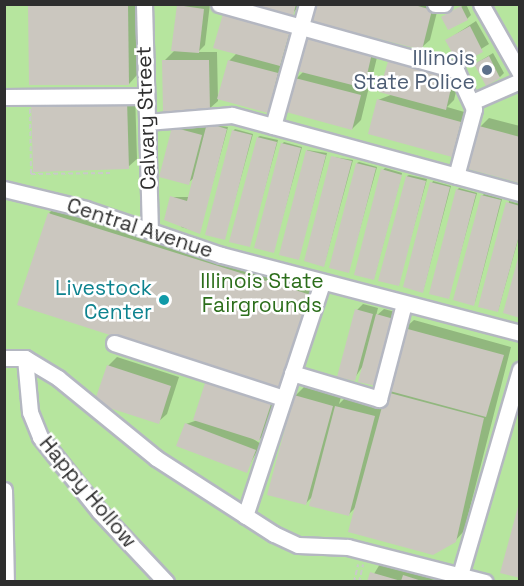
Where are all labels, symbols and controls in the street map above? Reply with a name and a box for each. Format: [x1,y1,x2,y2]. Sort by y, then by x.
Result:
place label: Illinois State Police [353,45,475,95]
street label: Calvary Street [131,46,161,190]
marker: Illinois State Police [480,63,494,77]
street label: Central Avenue [64,192,216,264]
park label: Illinois State Fairgrounds [200,268,324,318]
place label: Livestock Center [55,275,152,325]
marker: Livestock Center [157,293,171,307]
street label: Happy Hollow [34,431,142,553]

